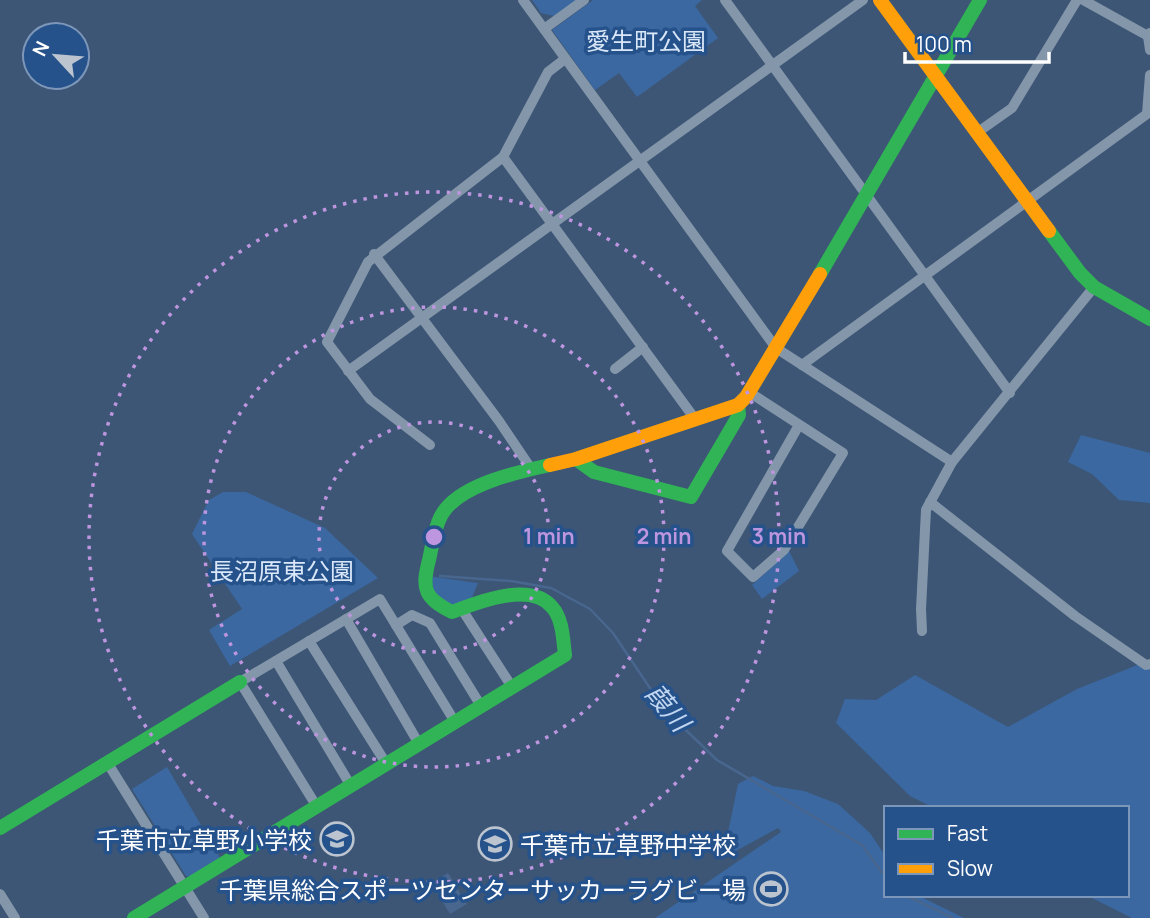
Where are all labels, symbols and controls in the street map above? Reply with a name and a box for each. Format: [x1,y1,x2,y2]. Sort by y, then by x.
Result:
north arrow [21,21,91,91]
scale bar [905,21,1048,65]
park label: 愛生町公園 [586,24,706,57]
text: 100 m [916,30,972,58]
text: N [26,37,55,60]
text: 1 min [523,522,575,550]
text: 2 min [637,522,691,550]
text: 3 min [752,522,806,550]
centre of rings [422,525,446,549]
park label: 長沼原東公園 [210,554,354,587]
water label: 葭川 [637,676,700,741]
legend [884,806,1129,897]
text: Fast [947,819,988,847]
school or university icon: 千葉市立草野小学校 [318,820,356,858]
place label: 千葉市立草野小学校 [96,823,312,856]
school or university icon: 千葉市立草野中学校 [476,825,514,863]
place label: 千葉市立草野中学校 [520,828,736,861]
text: Slow [947,854,993,882]
sports icon: 千葉県総合スポーツセンターサッカーラグビー場 [752,870,790,908]
place label: 千葉県総合スポーツセンターサッカーラグビー場 [219,873,746,906]

